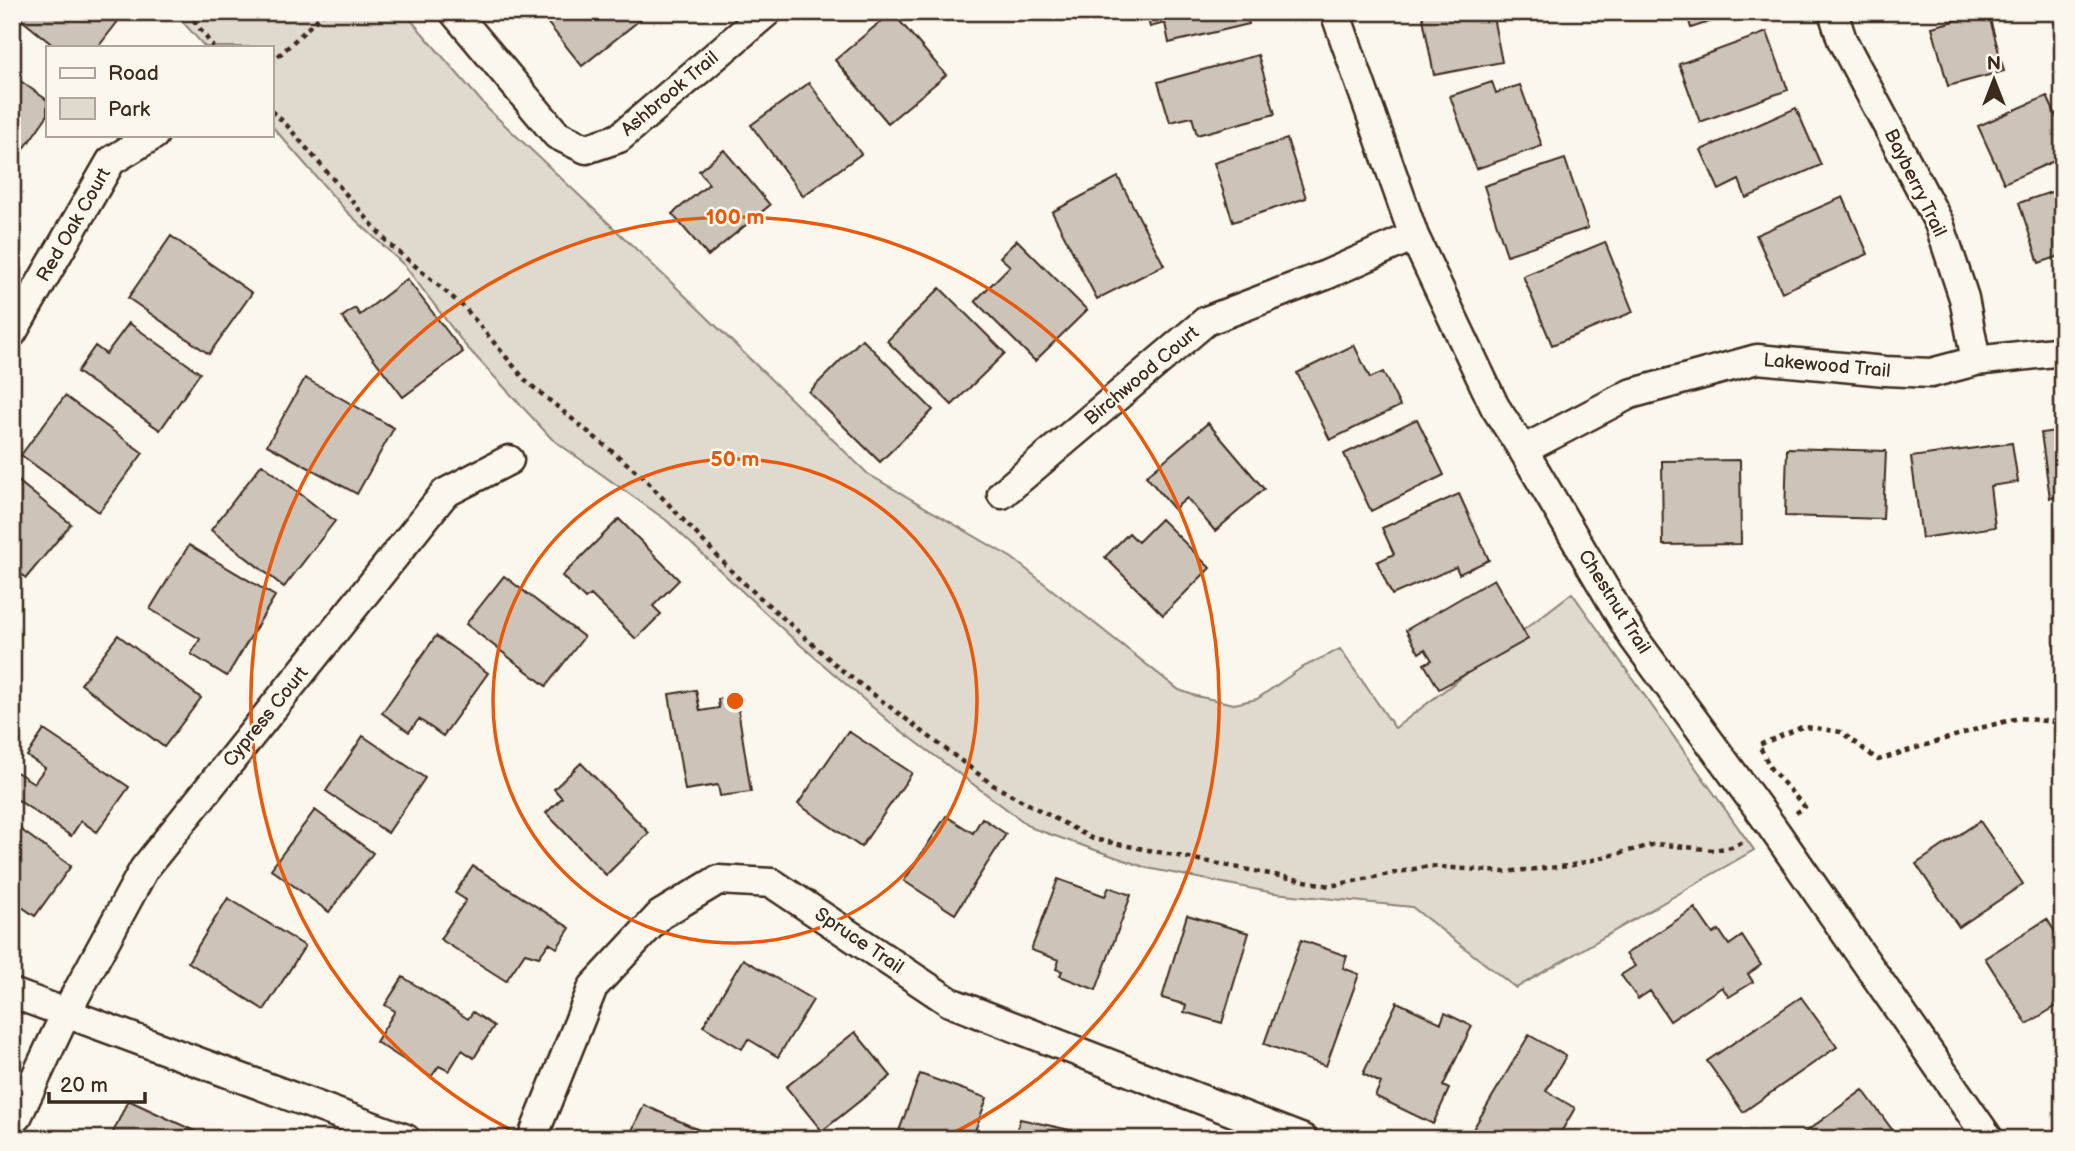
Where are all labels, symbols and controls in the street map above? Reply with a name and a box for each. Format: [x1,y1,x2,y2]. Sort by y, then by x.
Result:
legend [46,46,273,136]
north arrow [1960,46,2030,116]
street label: Ashbrook Trail [617,47,723,141]
text: N [1987,53,2001,76]
text: Road [108,61,159,86]
text: Park [108,97,151,122]
street label: Bayberry Trail [1879,125,1951,241]
street label: Red Oak Court [32,164,116,286]
text: 100 m [706,205,764,230]
street label: Birchwood Court [1080,321,1204,431]
street label: Lakewood Trail [1763,349,1891,383]
text: 50 m [711,447,759,472]
street label: Chestnut Trail [1573,546,1655,658]
street label: Cypress Court [219,662,314,772]
centre of rings [723,689,747,713]
street label: Spruce Trail [810,903,908,979]
scale bar [49,1060,145,1104]
text: 20 m [60,1073,108,1098]

